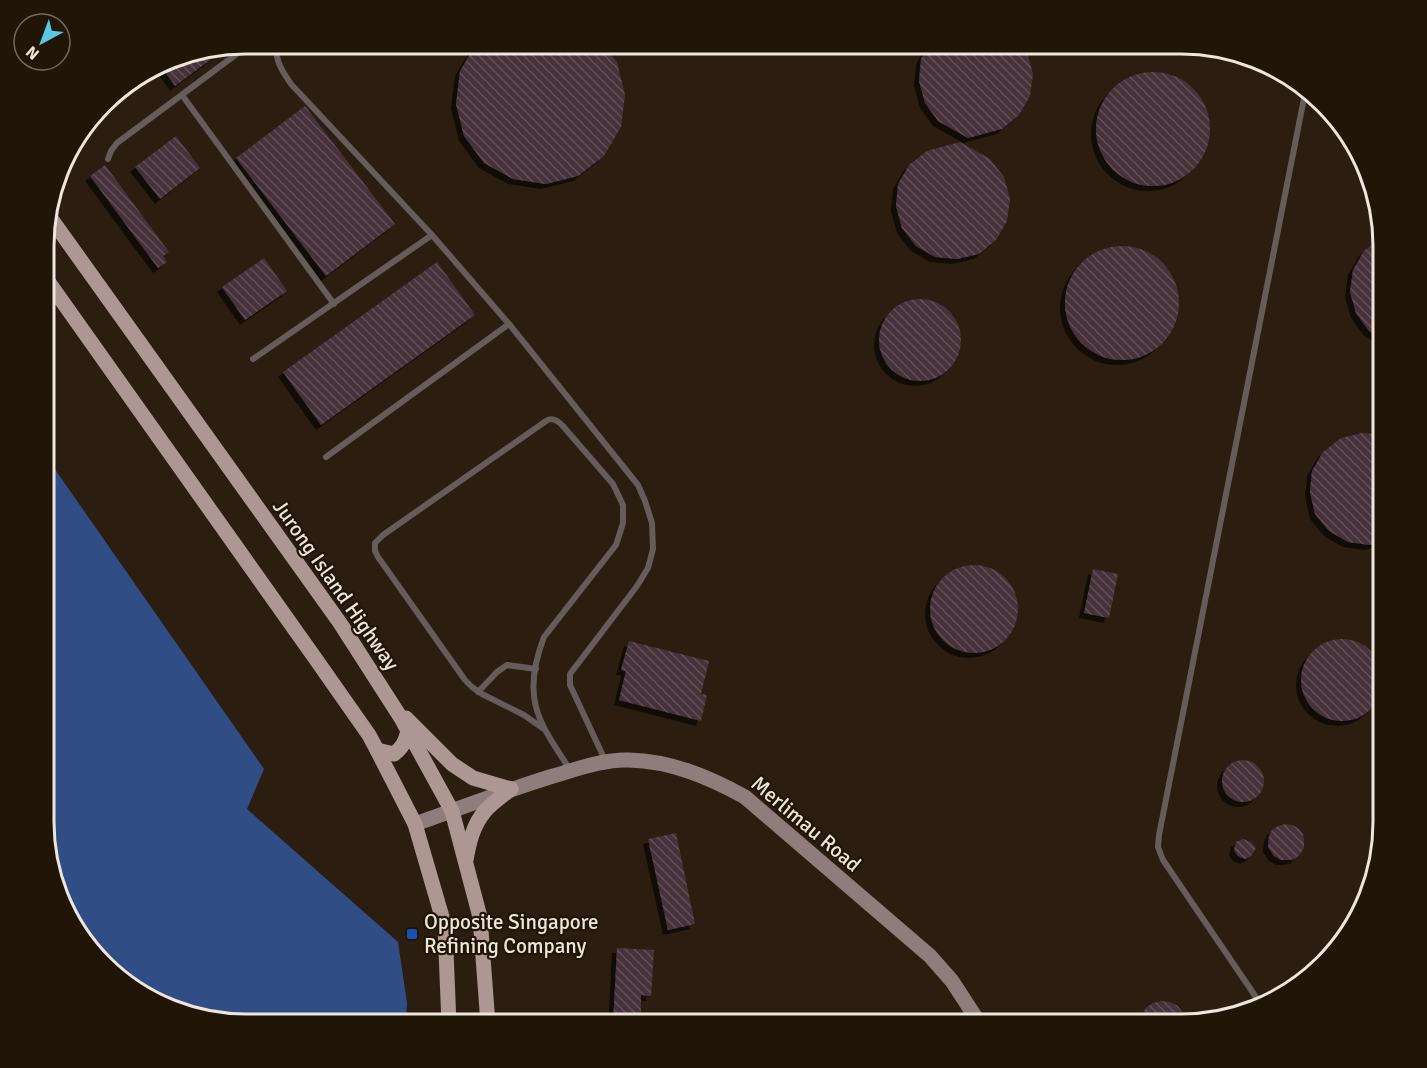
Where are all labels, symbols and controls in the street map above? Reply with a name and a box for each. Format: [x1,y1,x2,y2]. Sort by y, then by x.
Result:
north arrow [12,12,72,72]
text: N [22,41,44,64]
street label: Jurong Island Highway [267,494,405,676]
street label: Merlimau Road [746,771,866,877]
place label: Opposite Singapore Refining Company [424,909,599,959]
marker: Opposite Singapore Refining Company [405,927,419,941]

